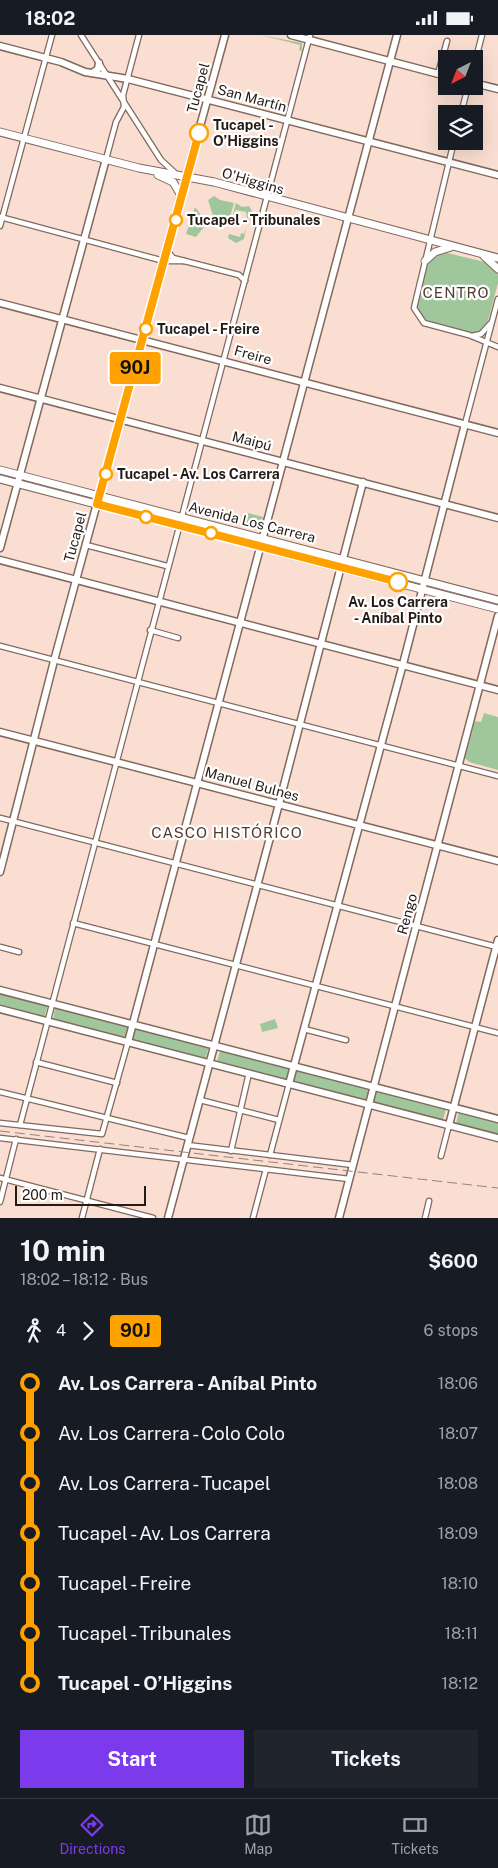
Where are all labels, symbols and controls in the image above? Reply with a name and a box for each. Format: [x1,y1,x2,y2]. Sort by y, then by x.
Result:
text: 18:02 [25,7,75,29]
north arrow [438,50,482,95]
map controls [438,50,483,150]
street label: Tucapel [184,61,212,115]
street label: San Martín [216,81,288,115]
button: layers [438,105,483,150]
place label: Tucapel - O’Higgins [213,117,279,149]
marker: Tucapel - O’Higgins [189,123,209,143]
street label: O'Higgins [220,165,286,197]
place label: Tucapel - Tribunales [187,212,320,228]
marker: Tucapel - Tribunales [169,213,183,227]
district label: CENTRO [423,284,489,301]
place label: Tucapel - Freire [157,321,260,337]
marker: Tucapel - Freire [139,322,153,336]
street label: Freire [232,342,274,368]
line badge: 90J [106,352,164,384]
text: 90J [120,357,150,378]
street label: Maipú [231,428,273,454]
place label: Tucapel - Av. Los Carrera [117,466,280,482]
marker: Tucapel - Av. Los Carrera [99,467,113,481]
street label: Avenida Los Carrera [187,498,317,546]
street label: Tucapel [61,510,89,564]
unlabelled marker [139,510,153,524]
unlabelled marker [204,526,218,540]
marker: Av. Los Carrera - Aníbal Pinto [388,572,408,592]
place label: Av. Los Carrera - Aníbal Pinto [348,594,448,626]
street label: Manuel Bulnes [203,764,301,804]
district label: CASCO HISTÓRICO [151,823,303,841]
street label: Rengo [394,892,420,936]
scale bar [15,1183,146,1206]
text: 200 m [22,1187,63,1203]
text: 10 min [20,1234,106,1267]
text: $600 [428,1250,478,1272]
text: 18:02 – 18:12 · Bus [20,1270,148,1289]
icon: walk [20,1317,48,1345]
icon: forward [74,1317,102,1345]
text: 90J [120,1320,151,1341]
text: 4 [56,1321,66,1340]
text: 6 stops [424,1321,478,1340]
text: Av. Los Carrera - Aníbal Pinto [58,1372,317,1394]
text: 18:06 [438,1374,478,1393]
text: Av. Los Carrera - Colo Colo [58,1422,285,1444]
text: 18:07 [438,1424,478,1443]
text: Av. Los Carrera - Tucapel [58,1472,271,1494]
text: 18:08 [437,1474,478,1493]
text: Tucapel - Av. Los Carrera [58,1522,271,1544]
text: 18:09 [438,1524,478,1543]
text: Tucapel - Freire [58,1572,191,1594]
text: 18:10 [441,1574,478,1593]
text: Tucapel - Tribunales [58,1622,231,1644]
text: 18:11 [444,1624,478,1643]
text: Tucapel - O’Higgins [58,1672,232,1694]
text: 18:12 [441,1674,478,1693]
button: Start [20,1730,244,1788]
button: Tickets [254,1730,478,1788]
tab: Directions [59,1811,125,1857]
tab: Map [244,1811,273,1857]
tab: Tickets [392,1811,439,1857]

